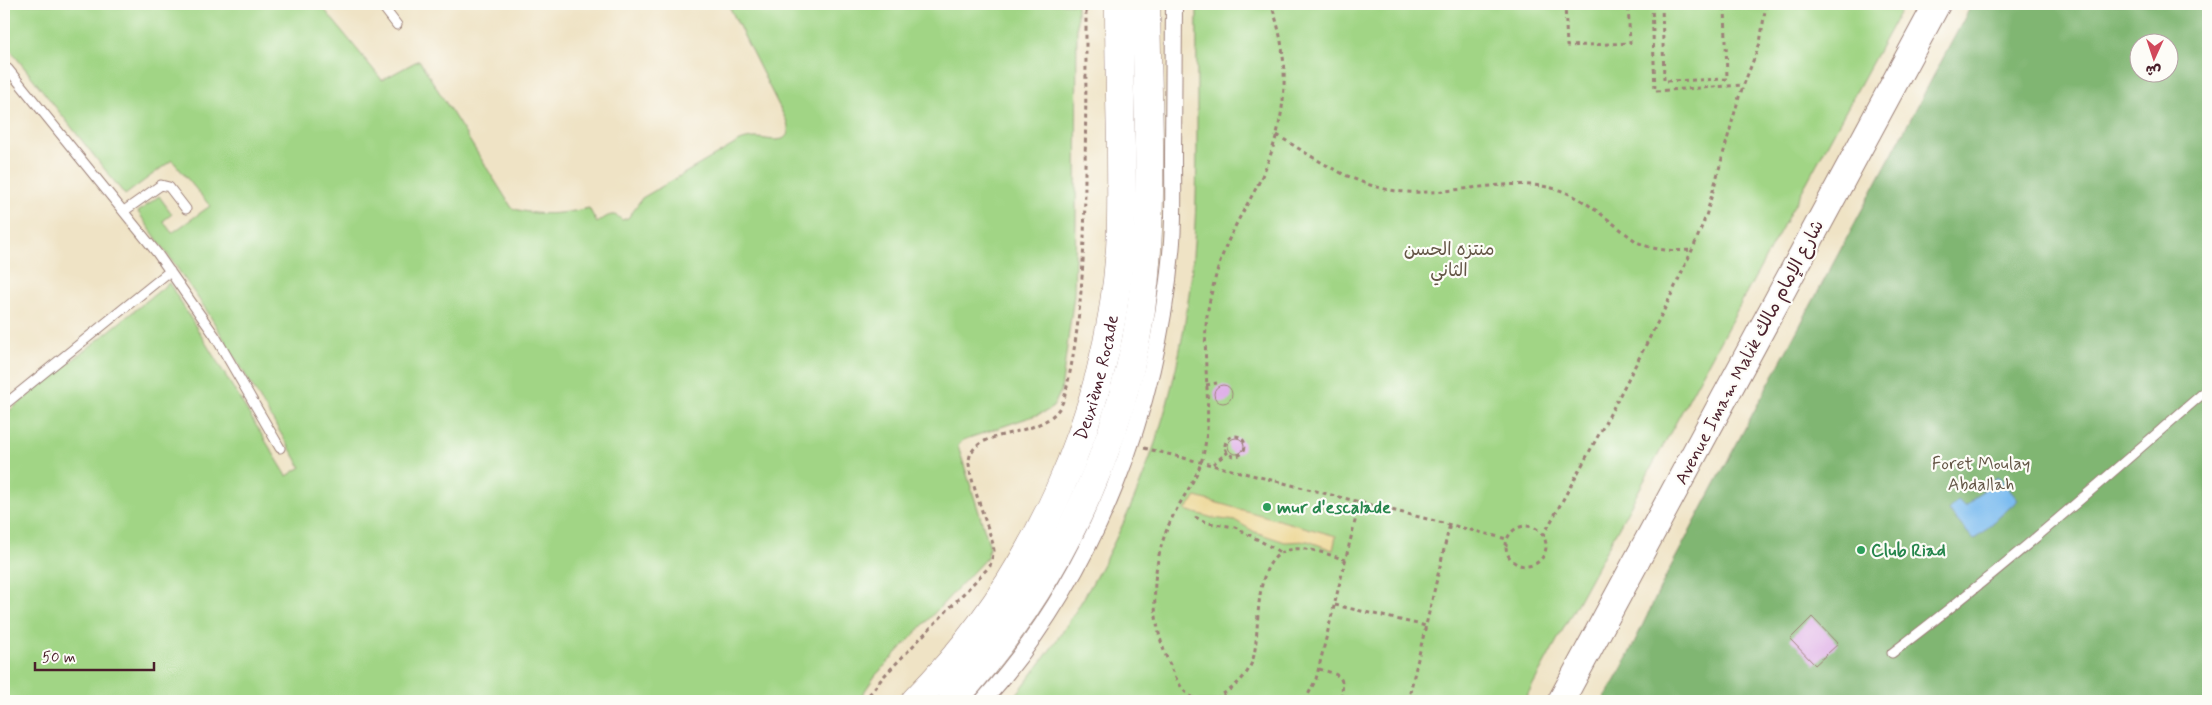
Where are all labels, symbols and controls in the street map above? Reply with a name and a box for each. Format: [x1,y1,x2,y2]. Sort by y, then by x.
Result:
north arrow [2130,32,2180,82]
text: ش [2145,61,2162,79]
street label: Avenue Imam Malik شارع الإمام مالك [1670,216,1831,489]
park label: منتزه الحسن الثاني [1404,238,1494,286]
street label: Deuxième Rocade [1069,313,1125,443]
park label: Foret Moulay Abdallah [1932,452,2030,497]
place label: mur d'escalade [1277,496,1391,520]
marker: mur d'escalade [1261,501,1273,513]
place label: Club Riad [1871,539,1946,563]
marker: Club Riad [1855,544,1867,556]
scale bar [35,640,154,672]
text: 50 m [42,648,76,668]

